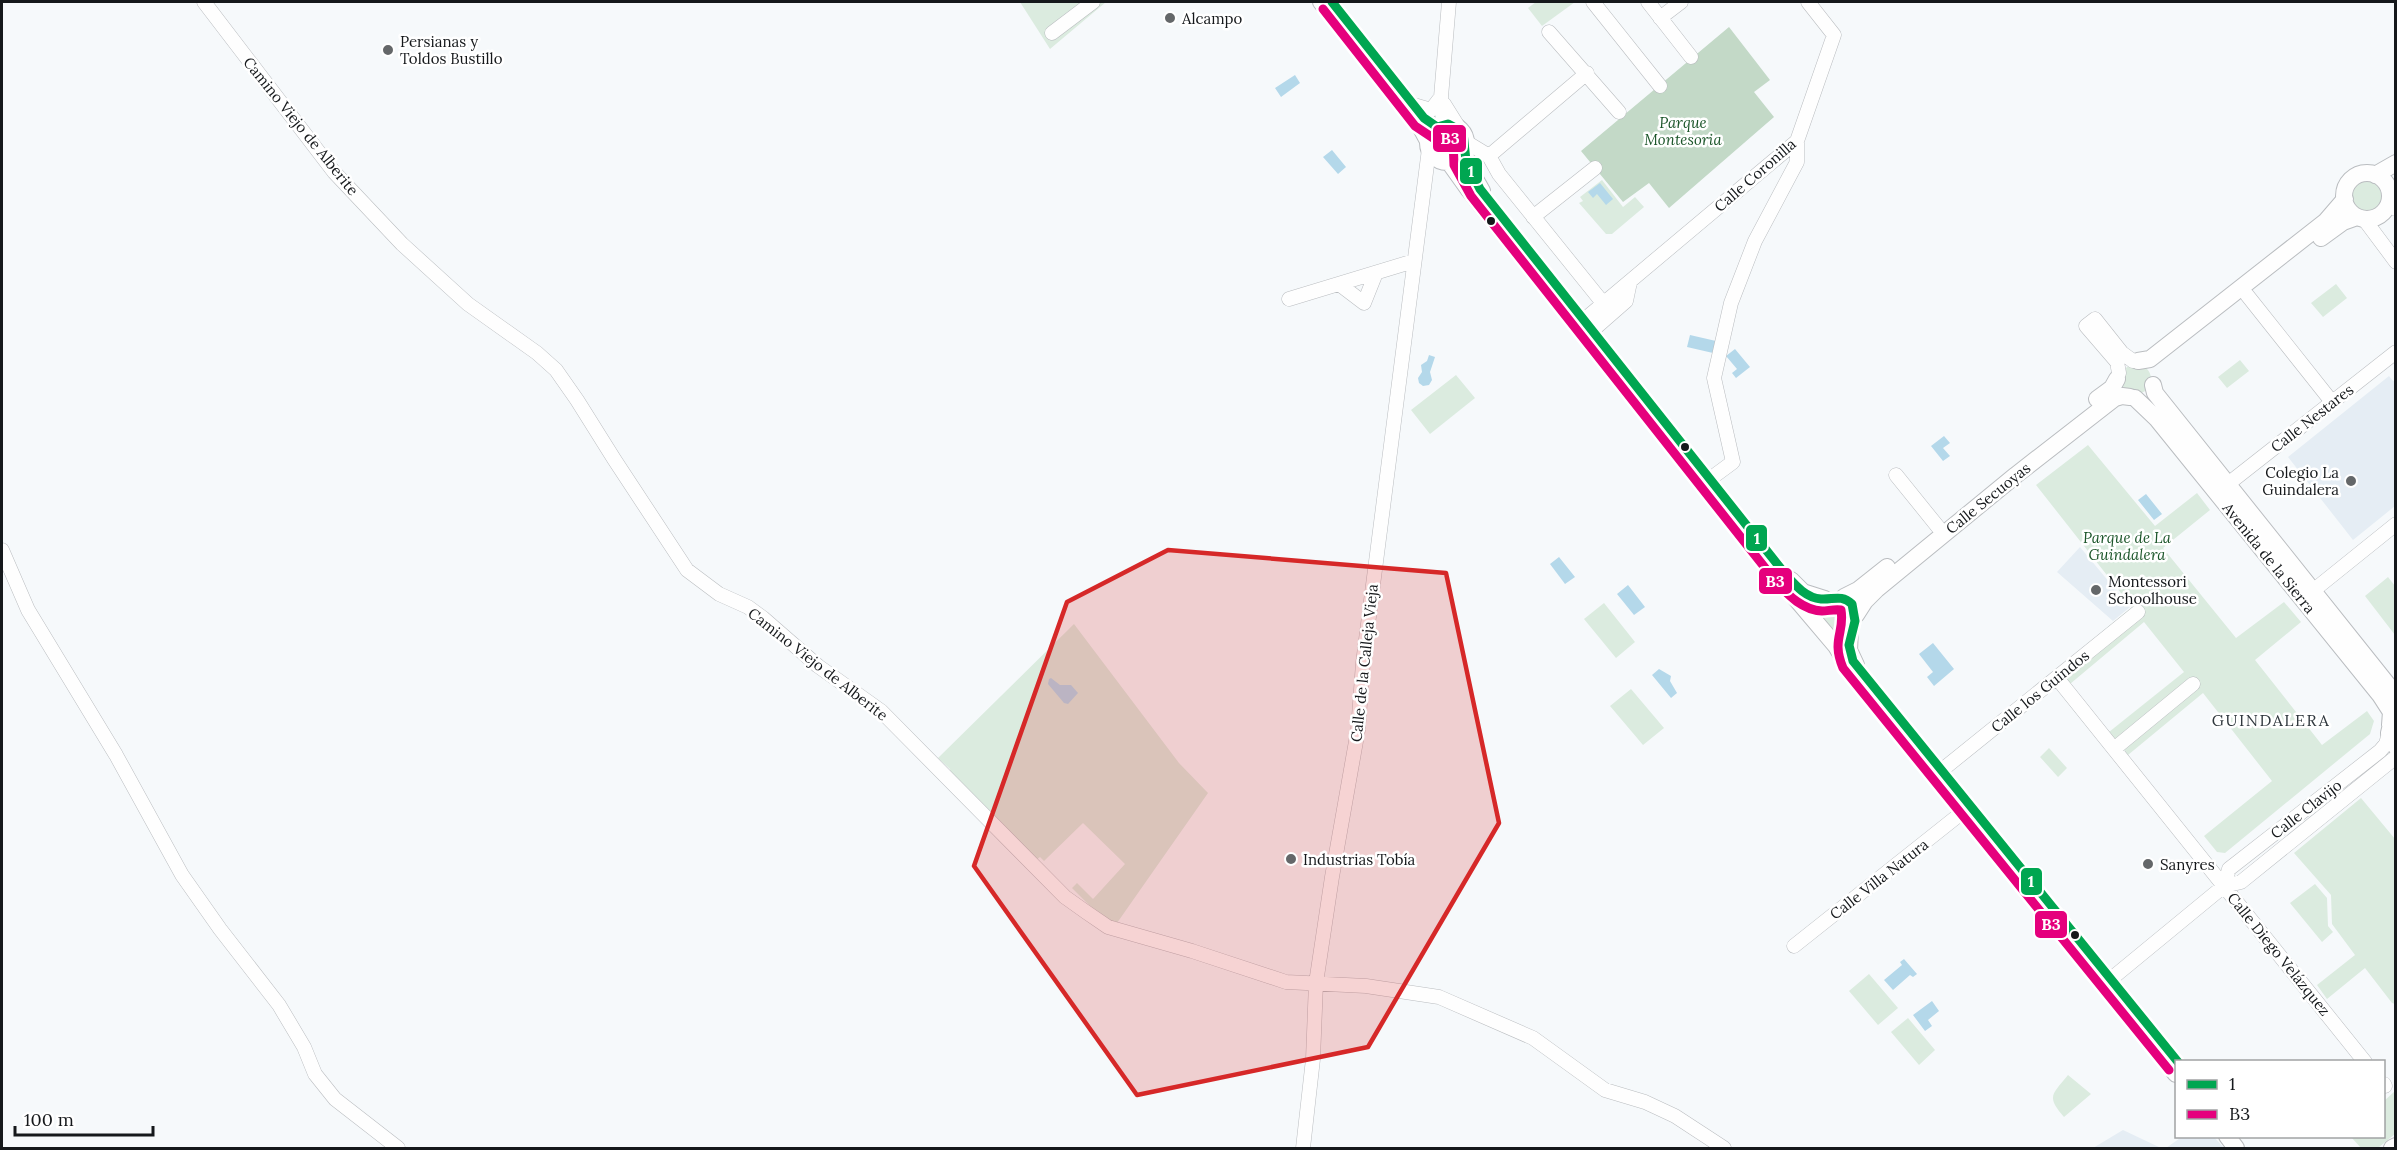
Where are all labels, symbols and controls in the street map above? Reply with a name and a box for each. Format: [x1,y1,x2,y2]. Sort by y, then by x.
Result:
place label: Alcampo [1181,9,1243,28]
marker: Alcampo [1163,11,1177,25]
place label: Persianas y Toldos Bustillo [400,32,503,68]
marker: Persianas y Toldos Bustillo [381,43,395,57]
street label: Camino Viejo de Alberite [239,53,363,199]
park label: Parque Montesoria [1644,113,1722,149]
line badge: B3 [1432,124,1467,153]
text: B3 [1440,128,1460,148]
street label: Calle Coronilla [1710,134,1800,216]
line badge: 1 [1459,157,1483,185]
text: 1 [1468,161,1474,181]
unlabelled marker [1485,215,1497,227]
street label: Calle Nestares [2267,380,2357,456]
unlabelled marker [1679,441,1691,453]
street label: Calle Secuoyas [1942,458,2034,538]
place label: Colegio La Guindalera [2262,463,2339,499]
marker: Colegio La Guindalera [2344,474,2358,488]
street label: Avenida de la Sierra [2218,498,2320,617]
line badge: 1 [1745,524,1768,552]
text: 1 [1754,528,1760,548]
park label: Parque de La Guindalera [2083,528,2172,564]
line badge: B3 [1758,567,1793,595]
text: B3 [1765,571,1785,591]
place label: Montessori Schoolhouse [2108,572,2197,608]
street label: Calle de la Calleja Vieja [1346,583,1382,743]
marker: Montessori Schoolhouse [2089,583,2103,597]
street label: Camino Viejo de Alberite [744,603,892,725]
street label: Calle los Guindos [1987,646,2093,736]
district label: GUINDALERA [2212,710,2330,730]
street label: Calle Clavijo [2267,775,2346,843]
street label: Calle Villa Natura [1826,834,1932,923]
place label: Industrias Tobía [1303,850,1416,869]
marker: Industrias Tobía [1284,852,1298,866]
place label: Sanyres [2160,855,2215,874]
marker: Sanyres [2141,857,2155,871]
line badge: 1 [2020,867,2043,896]
text: 1 [2028,871,2034,891]
street label: Calle Diego Velázquez [2223,889,2335,1019]
line badge: B3 [2034,910,2068,939]
text: B3 [2041,914,2061,934]
unlabelled marker [2069,929,2081,941]
legend [2175,1060,2385,1138]
text: 1 [2229,1072,2236,1095]
scale bar [15,1099,153,1137]
text: B3 [2229,1102,2250,1125]
text: 100 m [24,1108,74,1131]

